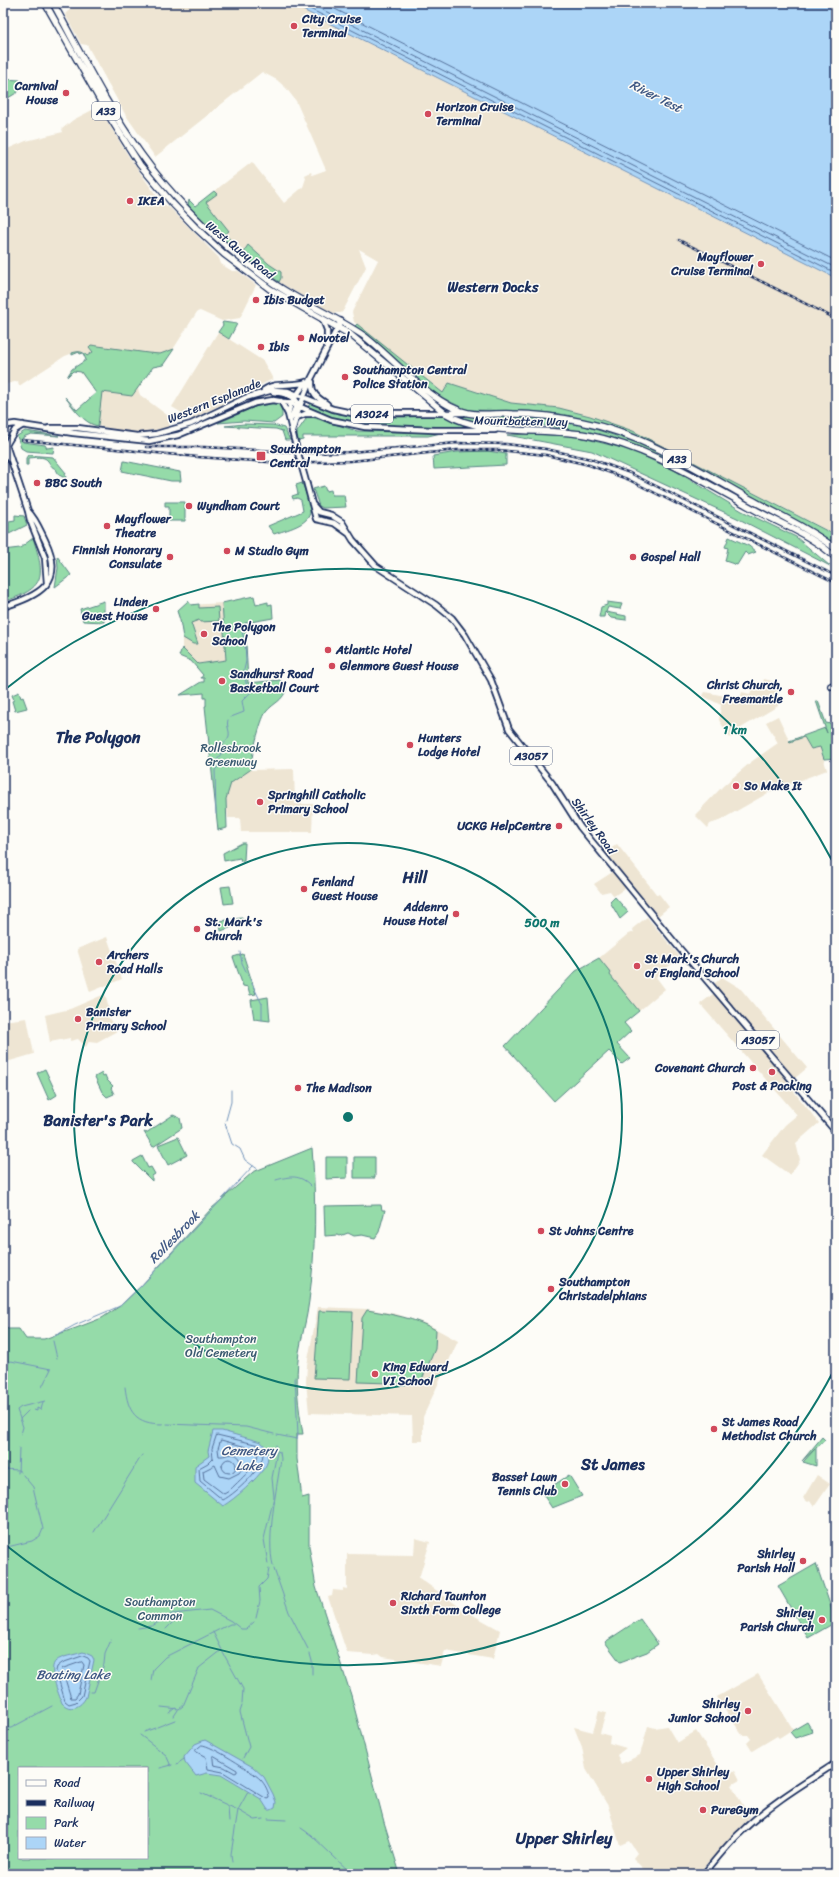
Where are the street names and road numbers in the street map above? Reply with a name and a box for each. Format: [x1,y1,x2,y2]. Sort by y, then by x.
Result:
road number: A33 [92,102,120,120]
street label: West Quay Road [200,215,281,286]
street label: Western Esplanade [164,372,264,430]
road number: A3024 [351,405,393,423]
street label: Mountbatten Way [474,409,569,433]
road number: A33 [663,450,691,468]
road number: A3057 [510,747,552,765]
street label: Shirley Road [566,793,623,860]
road number: A3057 [737,1031,779,1049]

